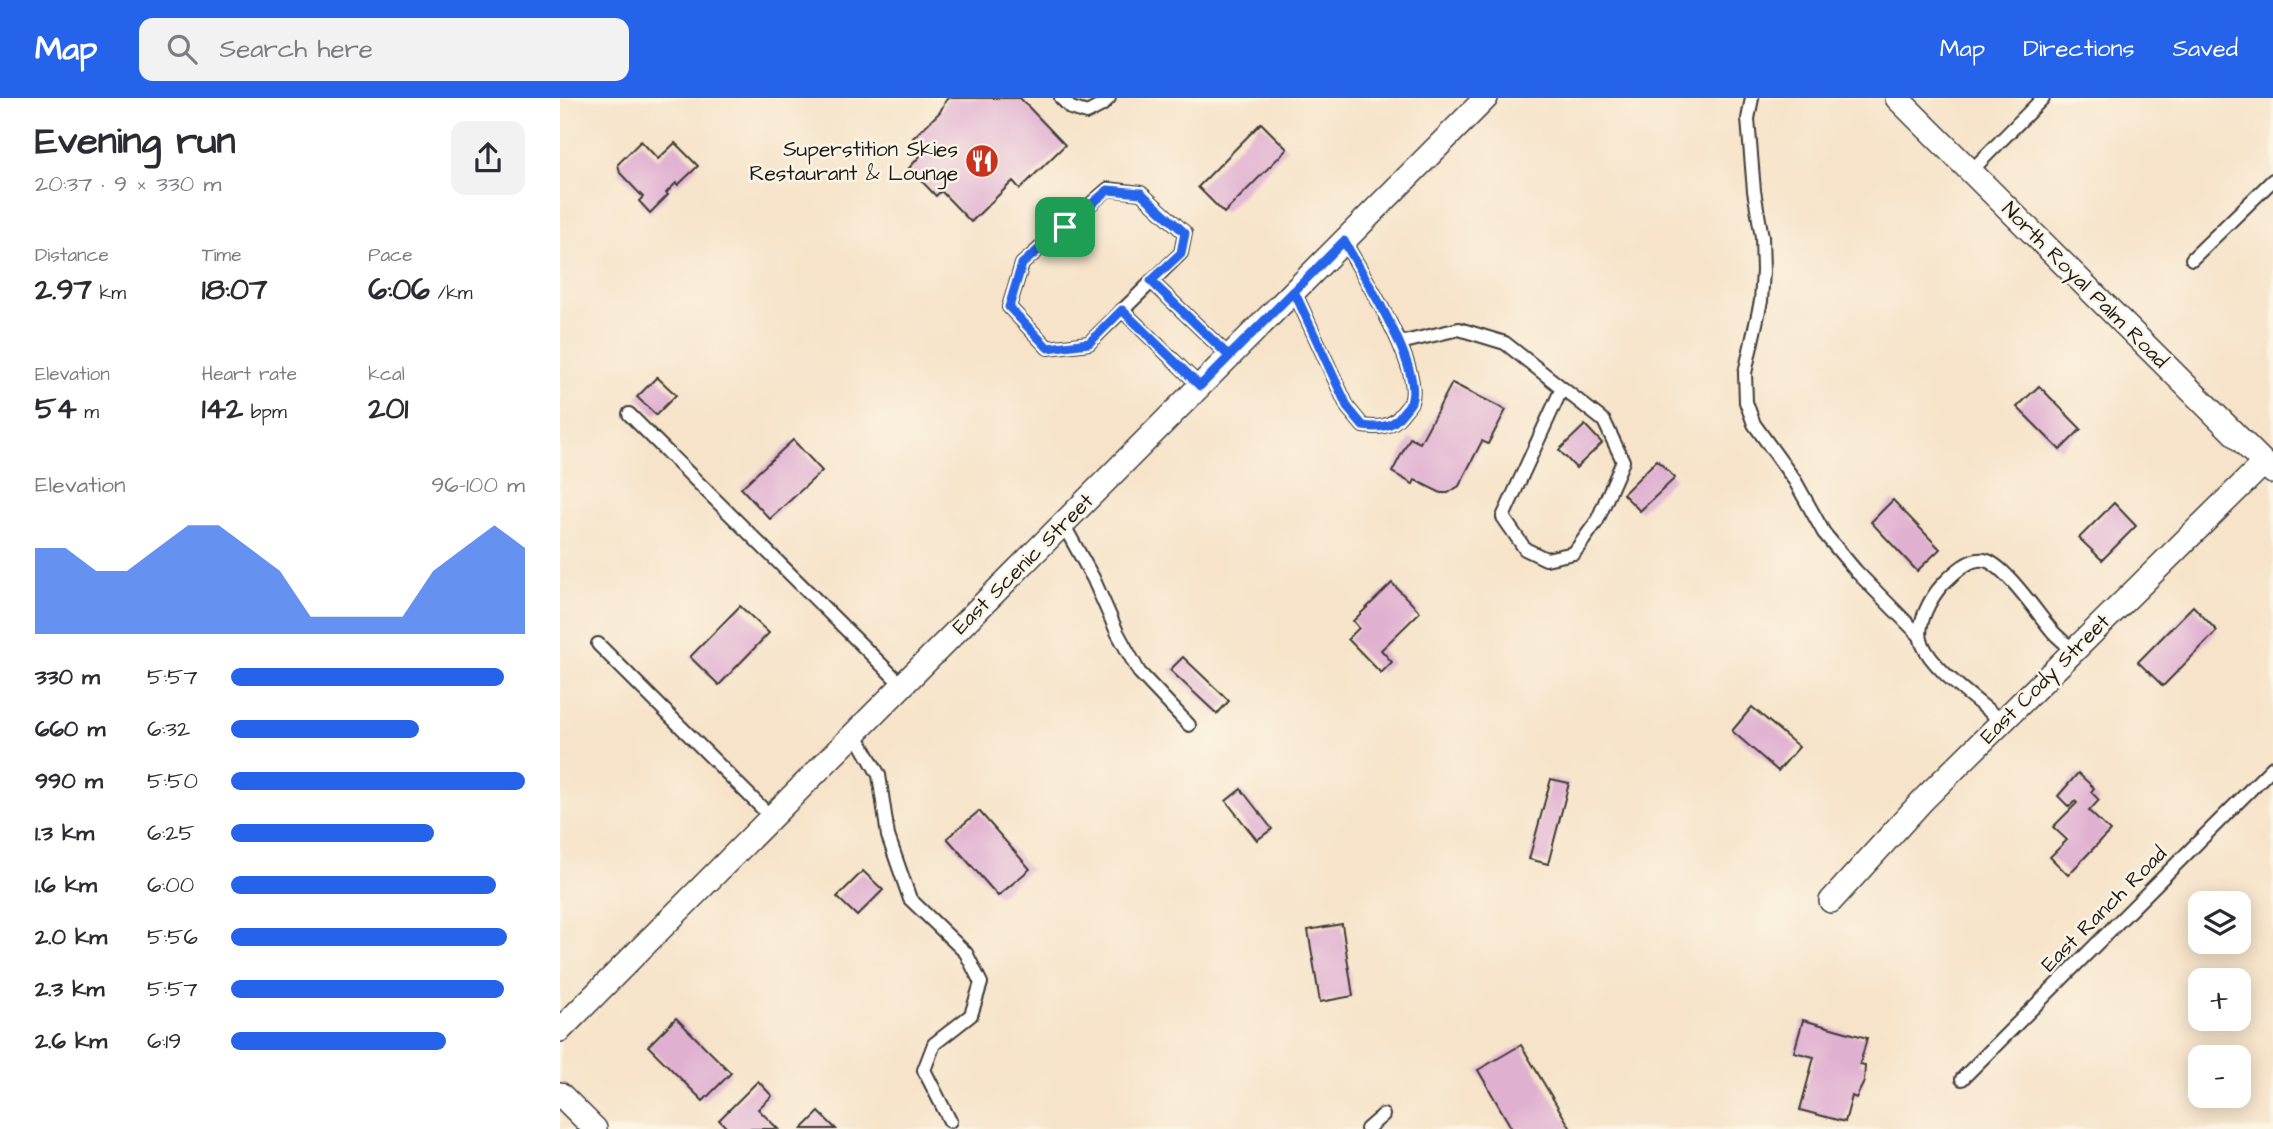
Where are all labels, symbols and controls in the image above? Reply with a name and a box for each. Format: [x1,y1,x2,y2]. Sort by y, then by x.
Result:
search box [139,18,629,81]
text: Map [35,26,97,72]
icon: search [163,30,201,68]
text: Search here [219,31,373,67]
text: Map [1940,32,1985,66]
text: Directions [2023,32,2135,66]
text: Saved [2173,32,2238,66]
text: Evening run [35,116,236,168]
button: share [451,121,525,195]
place label: Superstition Skies Restaurant & Lounge [749,135,958,190]
restaurant icon: Superstition Skies Restaurant & Lounge [963,142,1001,180]
text: 20:37 · 9 × 330 m [35,168,221,200]
street label: North Royal Palm Road [1994,195,2175,376]
pin [1035,197,1095,257]
icon: arrive [1046,208,1084,246]
text: Distance [35,242,109,269]
text: Time [202,242,241,269]
text: Pace [368,242,412,269]
text: 2.97 [35,269,92,311]
text: 18:07 [202,269,267,311]
text: 6:06 [368,269,430,311]
text: km [92,280,126,307]
text: /km [430,280,473,307]
text: Elevation [35,361,110,388]
text: Heart rate [202,361,297,388]
text: kcal [368,361,405,388]
text: 54 [35,388,77,430]
text: 142 [202,388,243,430]
text: 201 [368,388,408,430]
text: m [77,399,99,426]
text: bpm [243,399,287,426]
text: Elevation [35,469,126,501]
text: 96–100 m [431,469,525,501]
street label: East Scenic Street [946,487,1100,641]
street label: East Cody Street [1974,607,2118,752]
text: 330 m [35,661,100,693]
text: 5:57 [147,661,198,693]
text: 660 m [35,713,105,745]
text: 6:32 [147,713,190,745]
text: 990 m [35,765,103,797]
text: 5:50 [147,765,198,797]
text: 1.3 km [35,817,94,849]
text: 6:25 [147,817,195,849]
street label: East Ranch Road [2035,840,2173,978]
text: 1.6 km [35,869,97,901]
text: 6:00 [147,869,194,901]
map controls [2188,891,2251,1108]
button: layers [2188,891,2251,954]
text: 2.0 km [35,921,107,953]
text: 5:56 [147,921,198,953]
button: + [2188,968,2251,1031]
text: 2.3 km [35,973,104,1005]
text: 5:57 [147,973,198,1005]
text: 2.6 km [35,1025,107,1057]
text: 6:19 [147,1025,181,1057]
button: − [2188,1045,2251,1108]

